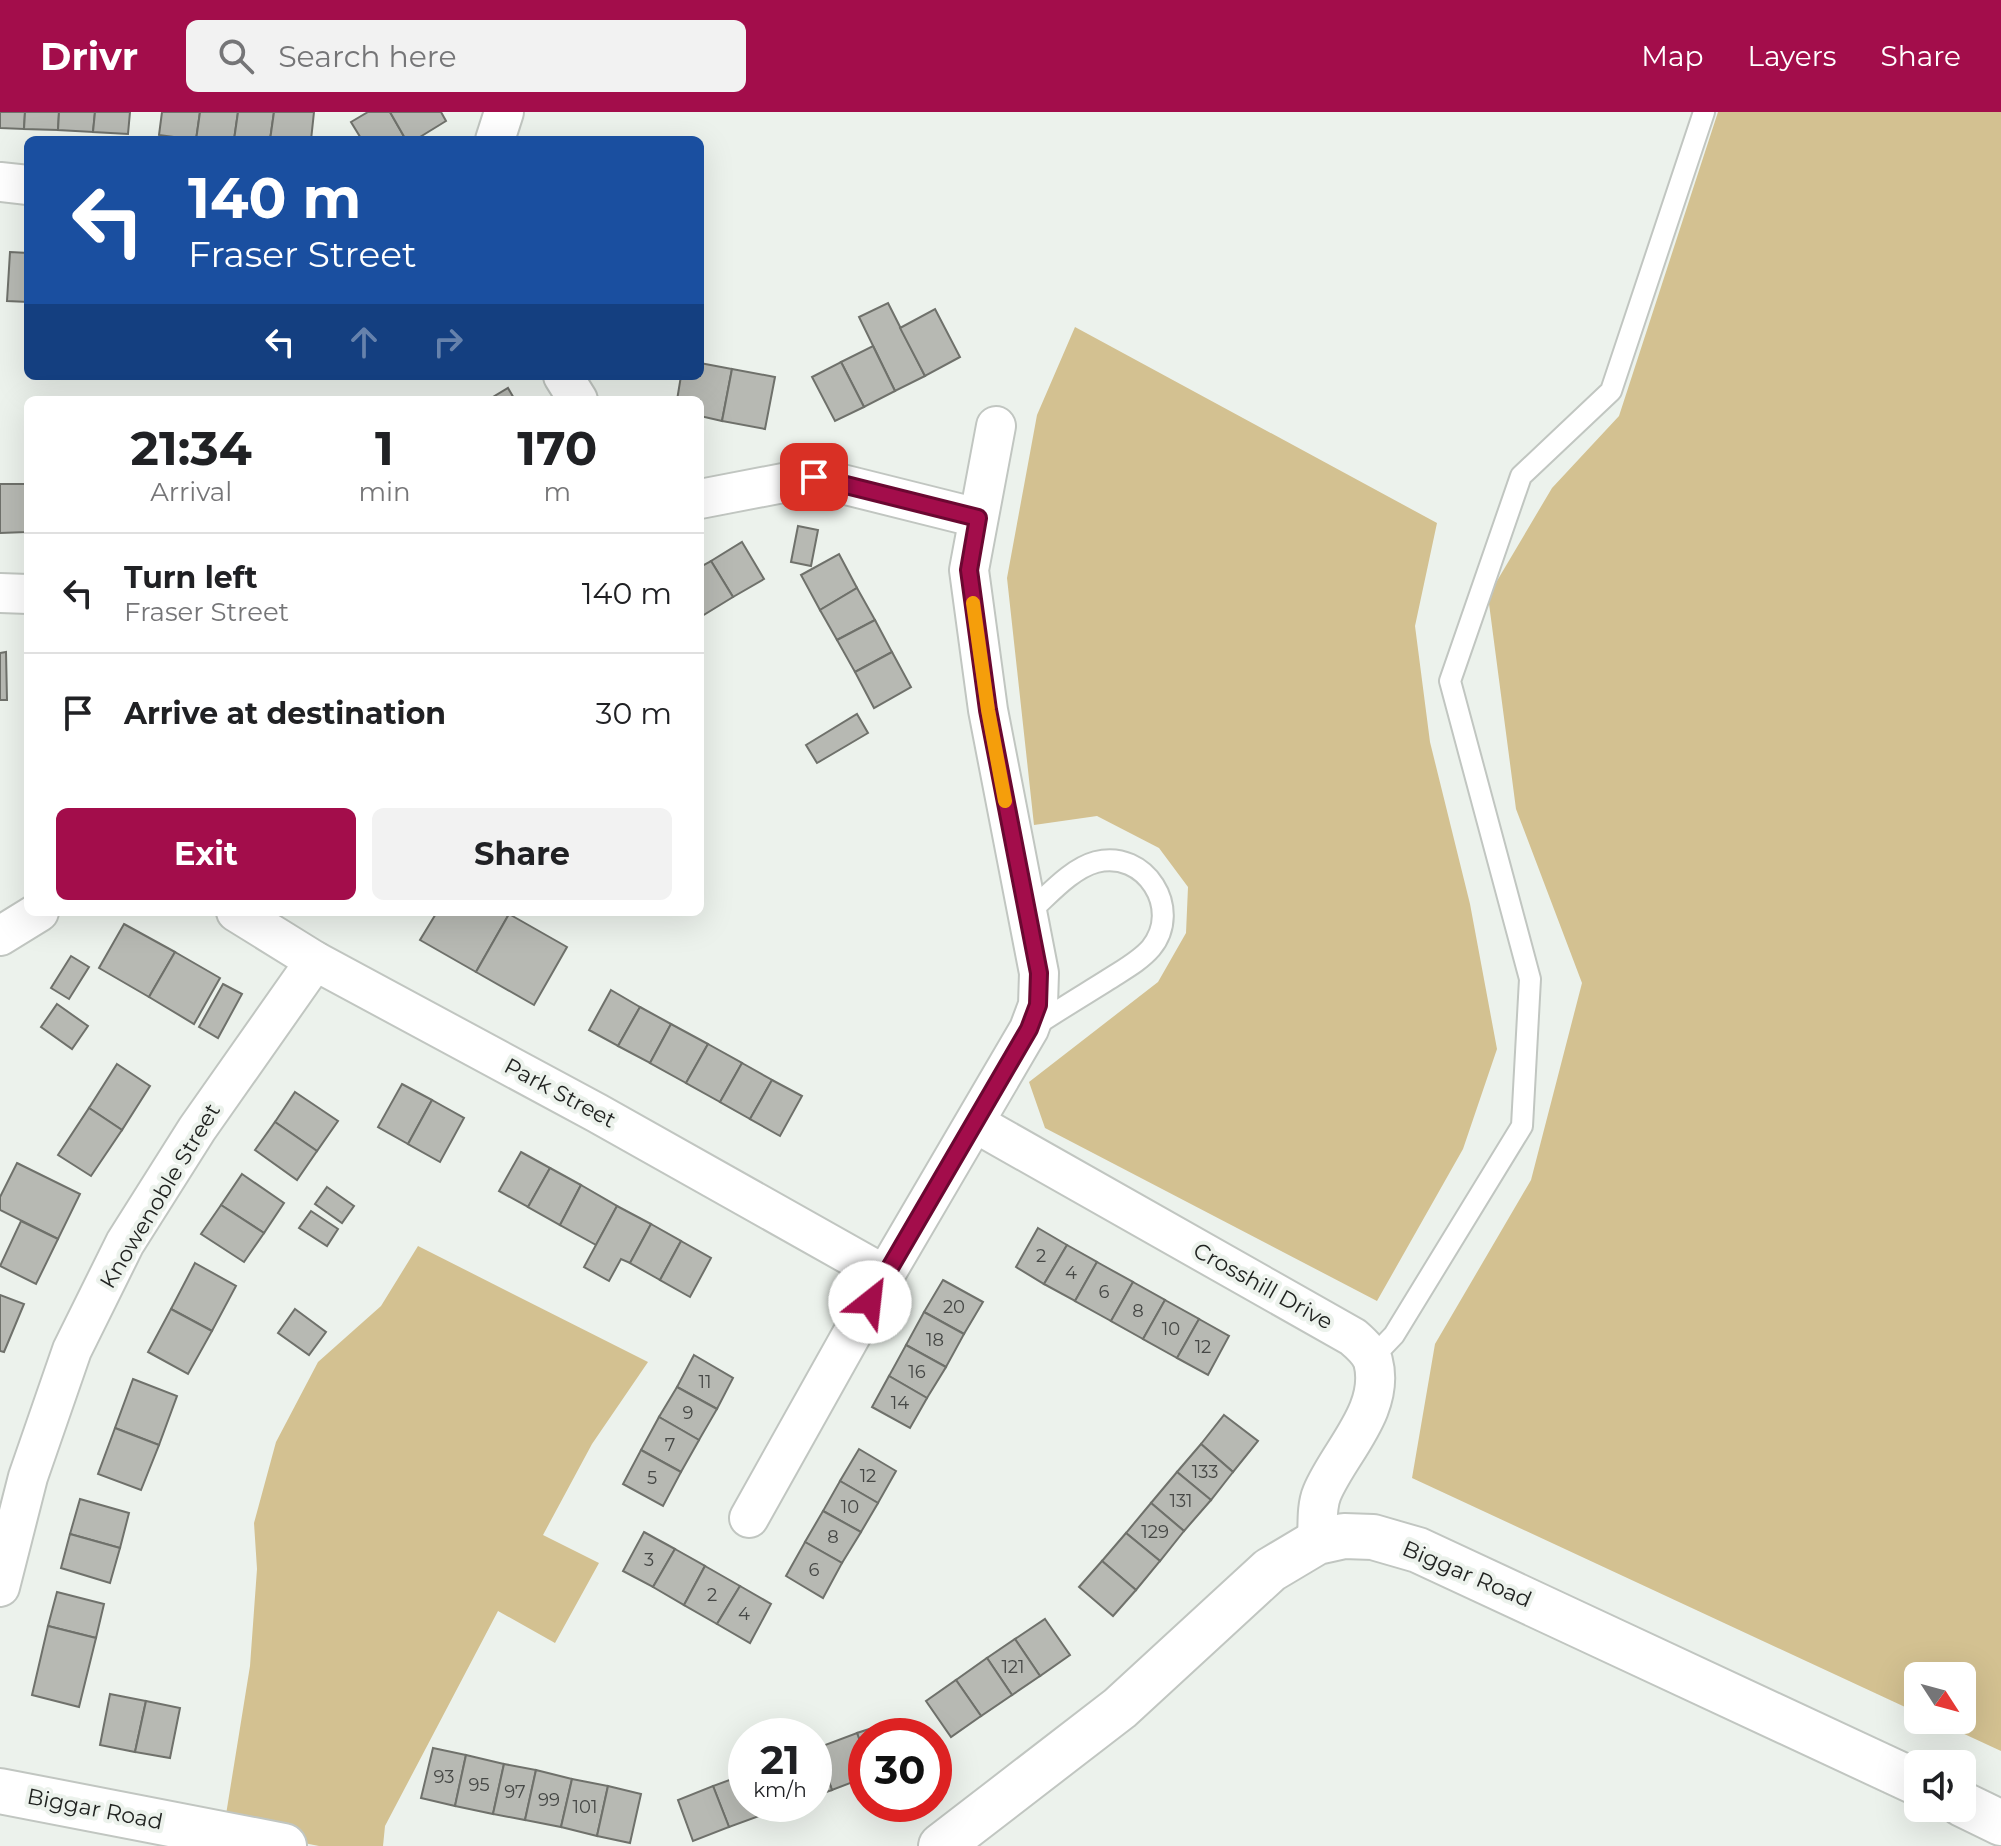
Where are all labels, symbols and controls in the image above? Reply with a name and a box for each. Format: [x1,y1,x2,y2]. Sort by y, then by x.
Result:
search box [186,20,746,92]
text: Drivr [40,33,138,80]
icon: search [214,34,258,78]
text: Search here [278,38,457,75]
text: Map [1641,39,1704,73]
text: Layers [1748,39,1837,73]
text: Share [1881,39,1961,73]
text: 140 m [188,164,361,232]
icon: left [56,168,160,272]
text: Fraser Street [188,232,417,276]
icon: left [258,320,302,364]
icon: ahead [342,320,386,364]
icon: right [426,320,470,364]
text: 21:34 [131,419,252,477]
text: 1 [375,419,394,477]
text: 170 [517,419,597,477]
pin [780,443,848,511]
icon: arrive [792,455,836,499]
text: Arrival [150,476,232,508]
text: min [358,476,411,508]
text: m [543,476,571,508]
text: Turn left [124,559,257,596]
icon: left [56,571,100,615]
text: 140 m [582,575,672,612]
text: Fraser Street [124,596,289,628]
icon: arrive [56,691,100,735]
text: Arrive at destination [124,695,446,732]
text: 30 m [596,695,672,732]
button: Exit [56,808,356,900]
button: Share [372,808,672,900]
street label: Park Street [500,1052,620,1134]
street label: Knowenoble Street [94,1099,226,1293]
street label: Crosshill Drive [1188,1237,1338,1335]
house number: 2 [1036,1245,1046,1267]
position arrow [828,1260,912,1344]
house number: 4 [1065,1262,1077,1284]
house number: 6 [1099,1281,1110,1303]
house number: 20 [943,1296,965,1318]
house number: 8 [1132,1300,1144,1322]
house number: 10 [1162,1318,1180,1340]
house number: 18 [926,1329,944,1351]
house number: 12 [1195,1336,1211,1358]
house number: 16 [908,1361,926,1383]
house number: 11 [699,1371,712,1393]
house number: 14 [891,1392,909,1414]
house number: 9 [683,1402,694,1424]
house number: 7 [665,1434,675,1456]
house number: 133 [1192,1461,1218,1483]
house number: 12 [860,1465,876,1487]
house number: 5 [647,1467,657,1489]
house number: 131 [1169,1490,1193,1512]
house number: 10 [841,1496,859,1518]
house number: 129 [1141,1521,1169,1543]
house number: 8 [827,1526,839,1548]
street label: Biggar Road [1398,1535,1536,1613]
house number: 3 [644,1549,654,1571]
house number: 6 [809,1559,820,1581]
house number: 2 [707,1584,717,1606]
house number: 4 [738,1603,750,1625]
house number: 121 [1001,1656,1025,1678]
north arrow [1904,1662,1976,1734]
map controls [1904,1662,1976,1822]
speed limit sign: 30 [848,1718,952,1822]
text: 21 [760,1735,800,1784]
button: sound [1904,1750,1976,1822]
house number: 93 [434,1766,454,1788]
house number: 95 [468,1774,490,1796]
text: km/h [753,1778,807,1802]
house number: 97 [504,1781,526,1803]
street label: Biggar Road [25,1783,165,1835]
house number: 99 [538,1789,560,1811]
house number: 101 [573,1796,597,1818]

